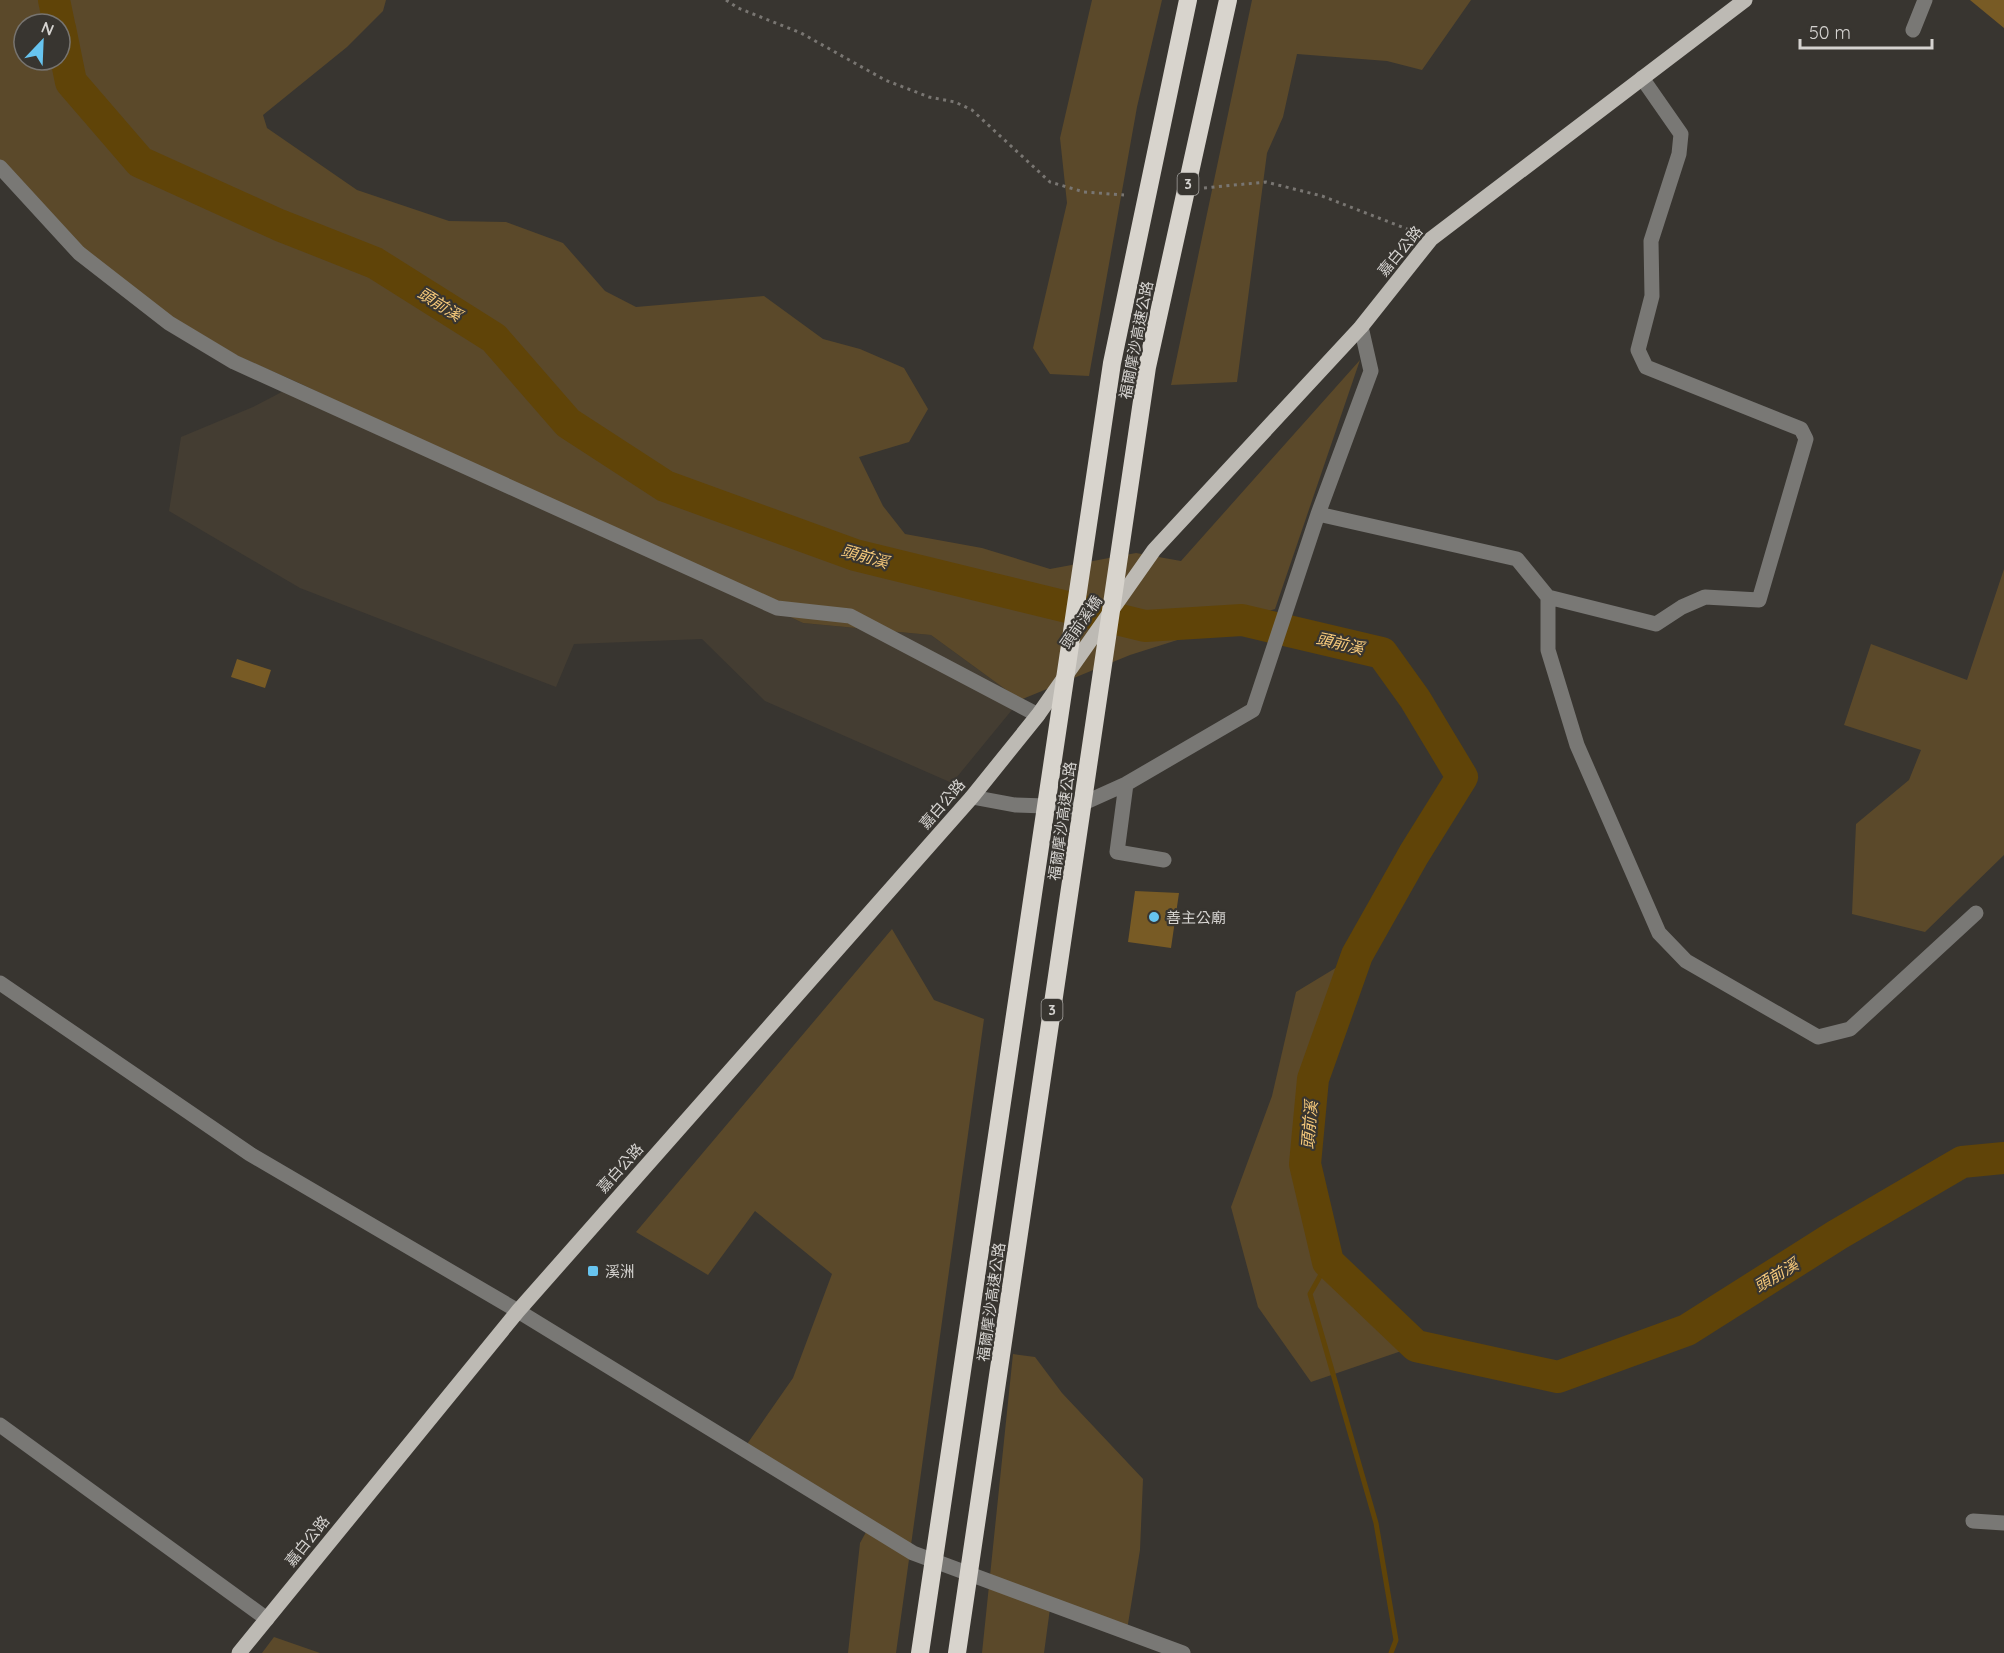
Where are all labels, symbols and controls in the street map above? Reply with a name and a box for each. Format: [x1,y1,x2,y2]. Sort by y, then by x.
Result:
north arrow [12,12,72,72]
scale bar [1800,12,1932,50]
text: N [39,17,57,40]
text: 50 m [1809,21,1851,44]
road number: 3 [1178,173,1198,195]
street label: 嘉白公路 [1373,222,1427,280]
street label: 福爾摩沙高速公路 [1115,279,1157,401]
water label: 頭前溪 [414,283,467,326]
water label: 頭前溪 [839,540,893,573]
street label: 頭前溪橋 [1056,592,1106,652]
water label: 頭前溪 [1314,628,1368,659]
street label: 福爾摩沙高速公路 [1044,760,1080,882]
street label: 嘉白公路 [915,775,969,833]
place label: 善主公廟 [1166,908,1226,927]
marker: 善主公廟 [1147,910,1161,924]
road number: 3 [1042,999,1062,1021]
water label: 頭前溪 [1297,1098,1321,1150]
street label: 嘉白公路 [593,1139,647,1197]
street label: 福爾摩沙高速公路 [973,1241,1009,1363]
water label: 頭前溪 [1750,1253,1803,1296]
place label: 溪洲 [605,1262,635,1281]
marker: 溪洲 [586,1264,600,1278]
street label: 嘉白公路 [281,1512,333,1570]

